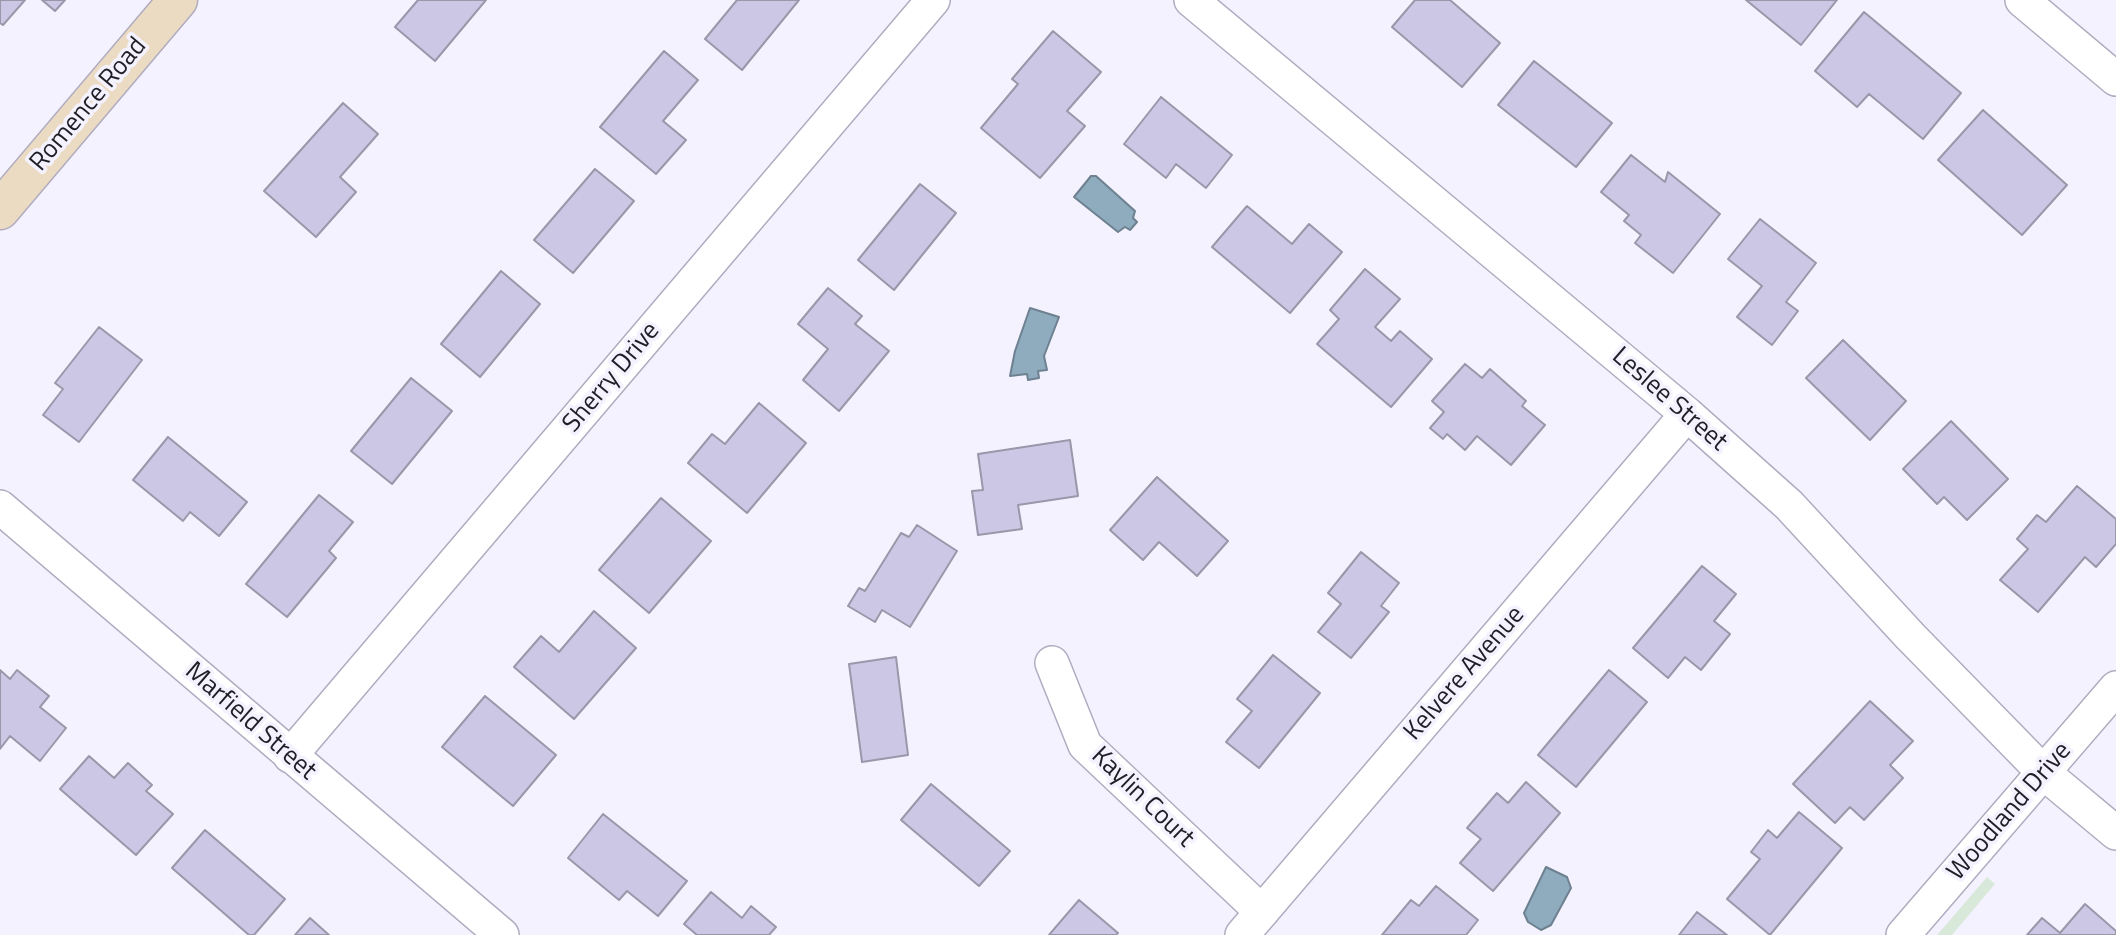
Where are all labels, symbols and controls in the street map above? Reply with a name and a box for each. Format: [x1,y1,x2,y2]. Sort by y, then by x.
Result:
street label: Romence Road [24,32,154,178]
street label: Sherry Drive [557,317,667,439]
street label: Leslee Street [1605,341,1733,459]
street label: Kelvere Avenue [1398,600,1532,748]
street label: Marfield Street [178,656,322,788]
street label: Woodland Drive [1941,736,2079,888]
street label: Kaylin Court [1084,741,1200,855]

